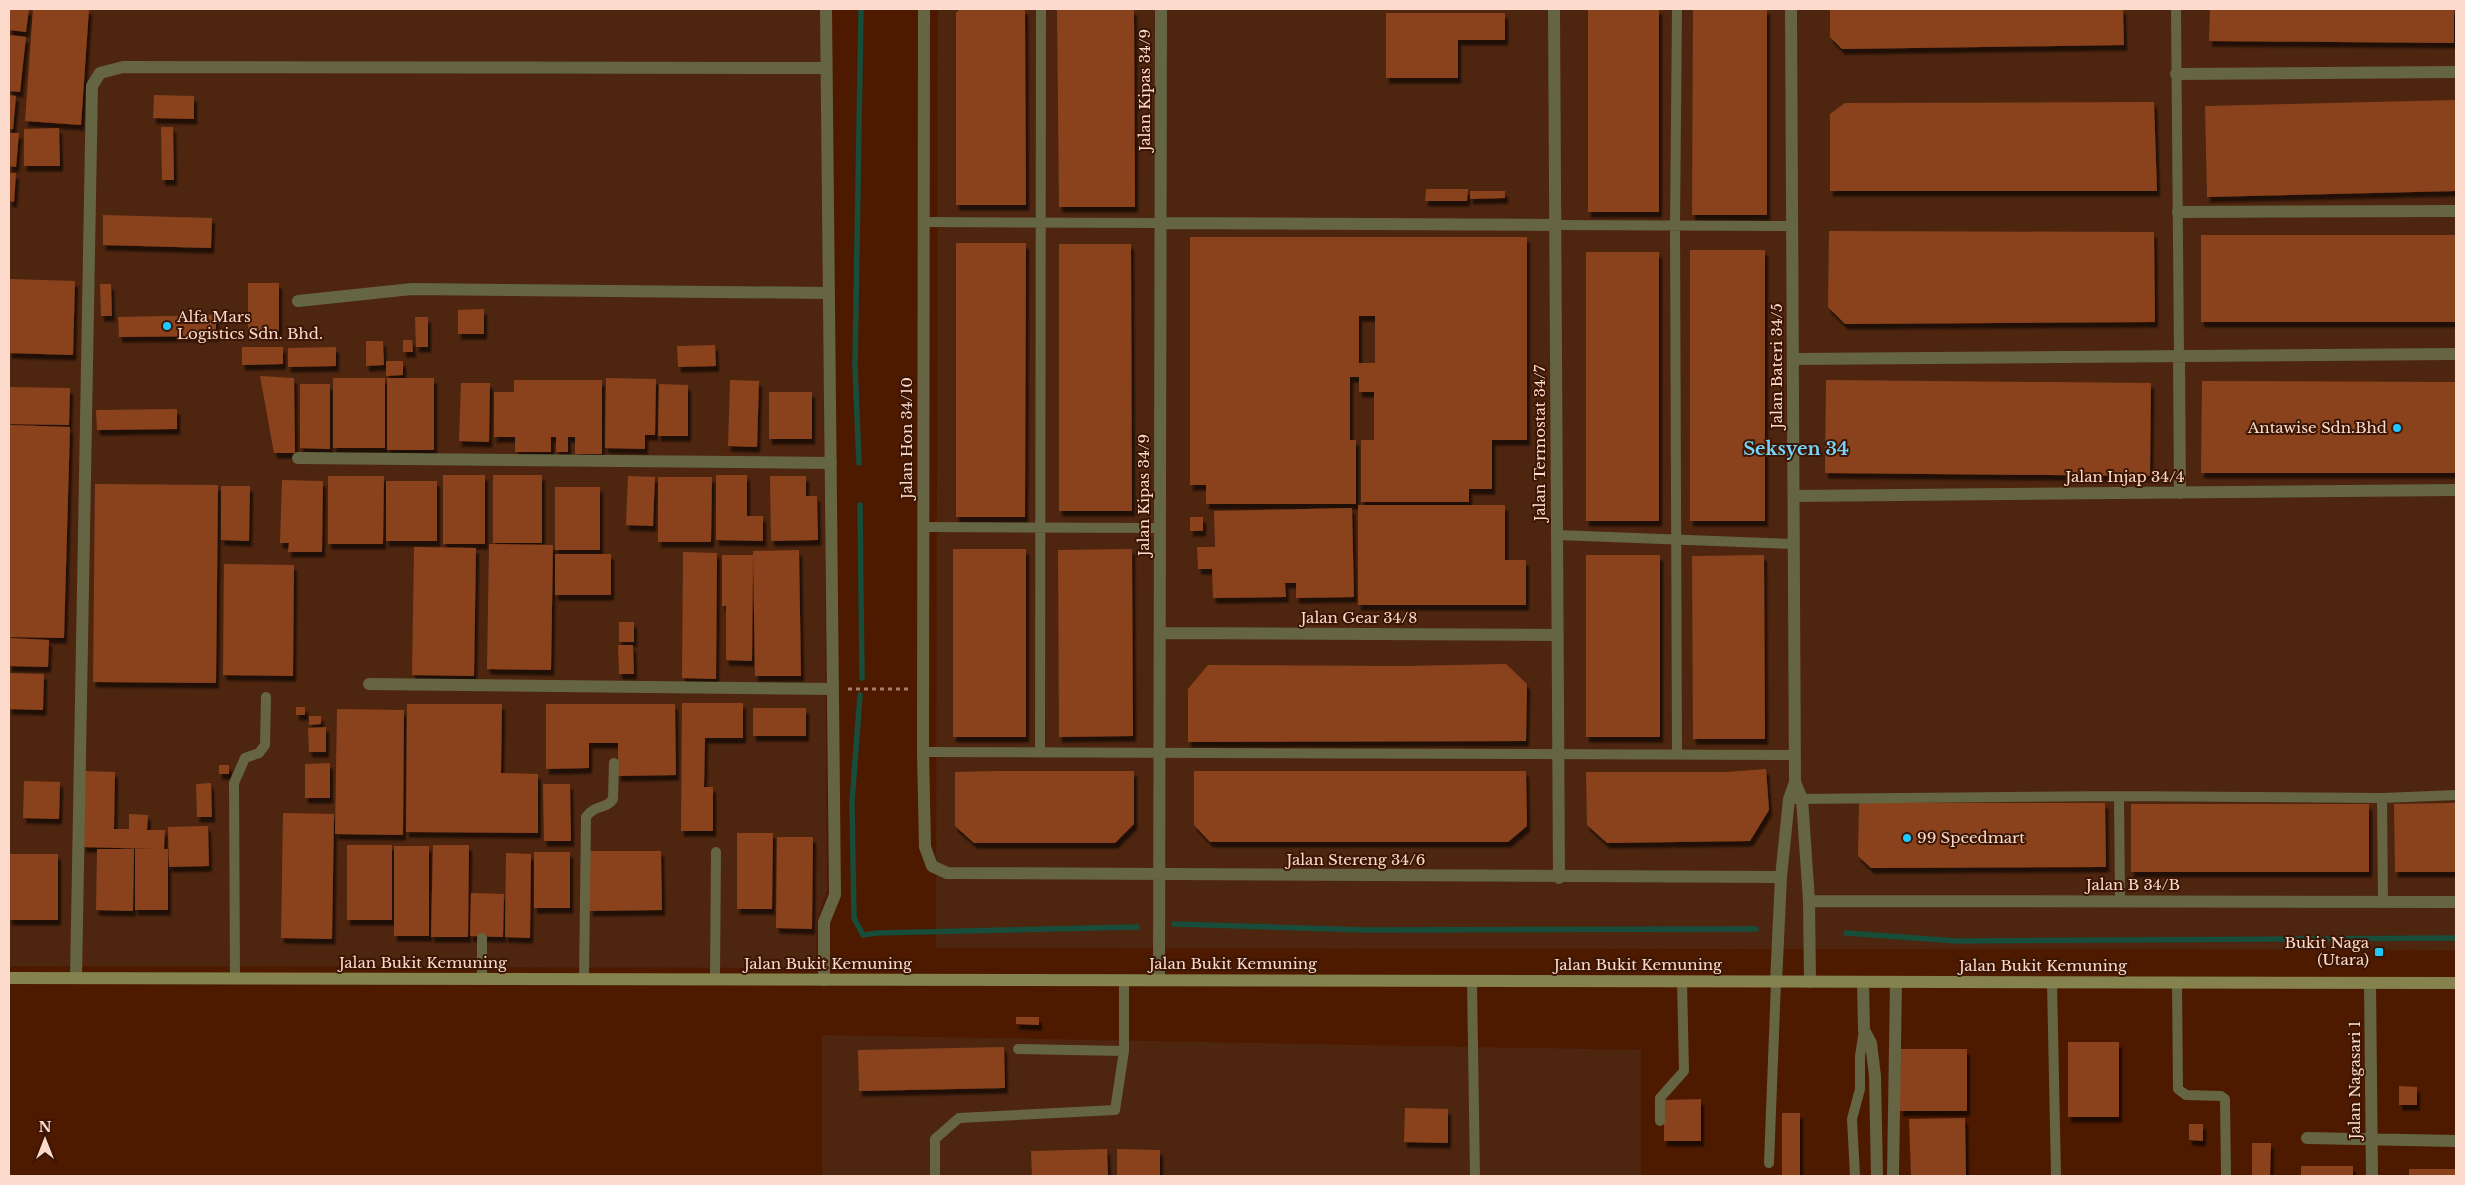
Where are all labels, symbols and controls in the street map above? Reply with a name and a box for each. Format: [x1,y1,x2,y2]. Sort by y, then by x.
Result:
street label: Jalan Kipas 34/9 [1135,29,1154,153]
street label: Jalan Bateri 34/5 [1767,303,1786,431]
place label: Alfa Mars Logistics Sdn. Bhd. [176,307,323,343]
marker: Alfa Mars Logistics Sdn. Bhd. [161,320,173,332]
street label: Jalan Termostat 34/7 [1530,364,1549,523]
street label: Jalan Hon 34/10 [897,377,916,501]
place label: Antawise Sdn.Bhd [2247,418,2387,437]
marker: Antawise Sdn.Bhd [2391,422,2403,434]
street label: Jalan Kipas 34/9 [1134,434,1153,558]
district label: Seksyen 34 [1743,438,1849,460]
street label: Jalan Injap 34/4 [2064,467,2184,486]
street label: Jalan Gear 34/8 [1299,608,1417,627]
place label: 99 Speedmart [1917,828,2025,847]
marker: 99 Speedmart [1901,832,1913,844]
street label: Jalan Stereng 34/6 [1284,850,1426,869]
street label: Jalan B 34/B [2084,875,2180,894]
place label: Bukit Naga (Utara) [2285,933,2370,969]
marker: Bukit Naga (Utara) [2373,946,2385,958]
street label: Jalan Bukit Kemuning [337,953,508,972]
street label: Jalan Bukit Kemuning [742,954,913,973]
street label: Jalan Bukit Kemuning [1147,954,1318,973]
street label: Jalan Bukit Kemuning [1552,955,1723,974]
street label: Jalan Bukit Kemuning [1957,956,2128,975]
street label: Jalan Nagasari 1 [2345,1021,2364,1141]
north arrow [20,1115,70,1165]
text: N [38,1118,52,1136]

